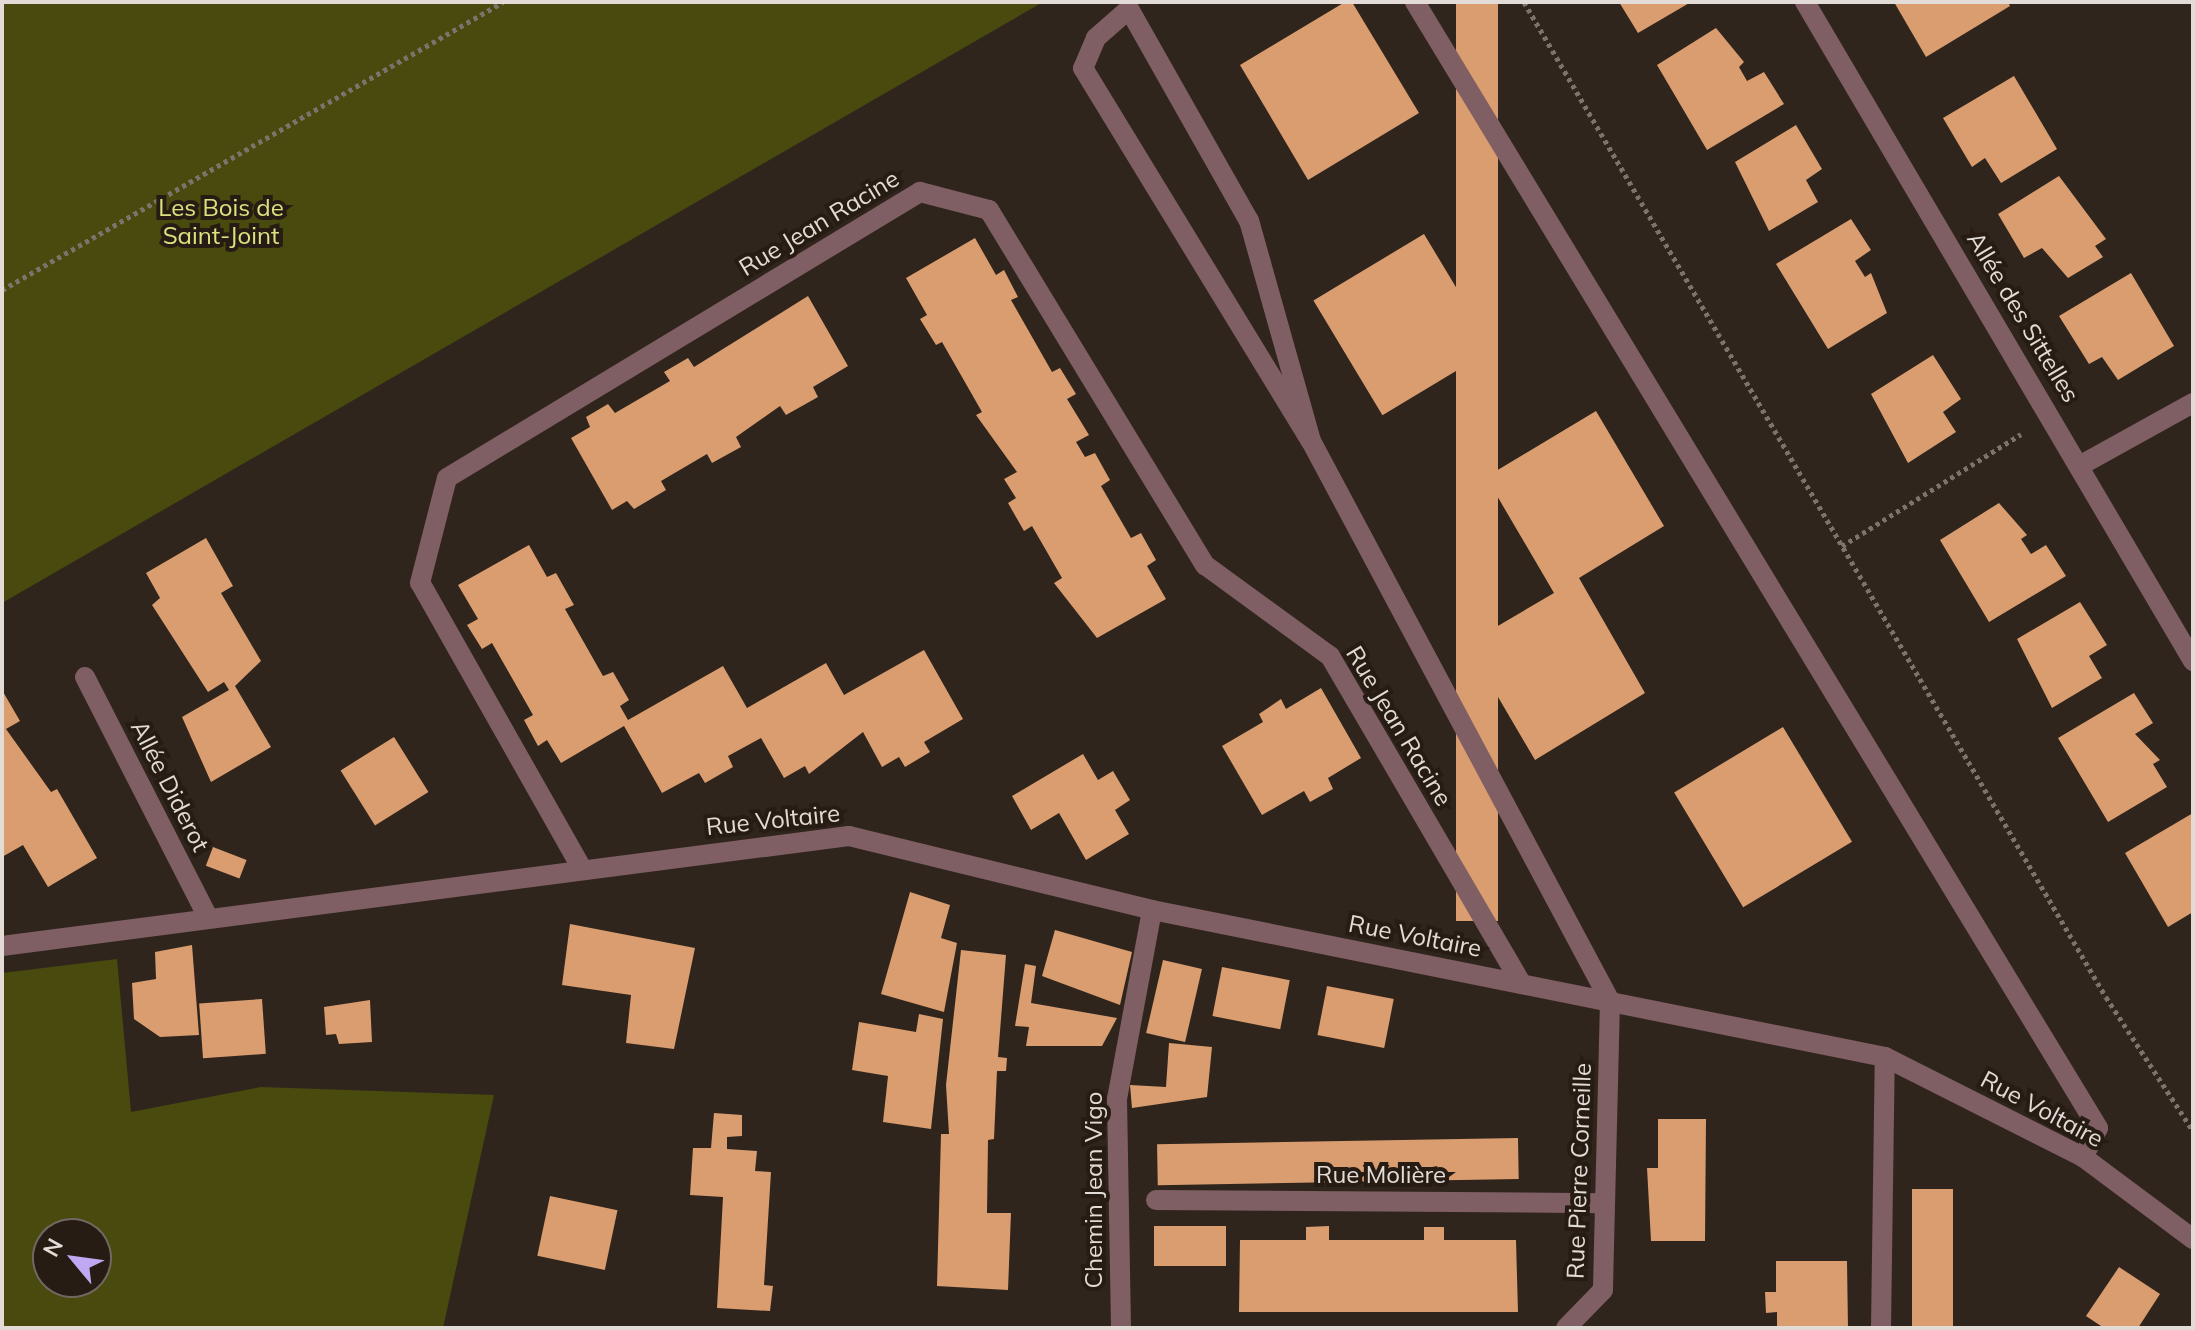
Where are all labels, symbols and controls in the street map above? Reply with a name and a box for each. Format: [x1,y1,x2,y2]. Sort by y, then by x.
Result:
street label: Rue Jean Racine [734,164,904,282]
park label: Les Bois de Saint-Joint [158,194,284,250]
street label: Allée des Sittelles [1961,227,2085,407]
street label: Rue Jean Racine [1340,641,1458,811]
street label: Allée Diderot [125,716,215,856]
street label: Rue Voltaire [705,799,841,841]
street label: Rue Voltaire [1346,909,1484,963]
street label: Rue Pierre Corneille [1561,1063,1597,1279]
street label: Rue Voltaire [1976,1065,2108,1153]
street label: Chemin Jean Vigo [1080,1092,1108,1288]
street label: Rue Molière [1316,1161,1446,1189]
north arrow [32,1218,112,1298]
text: N [36,1233,69,1261]

